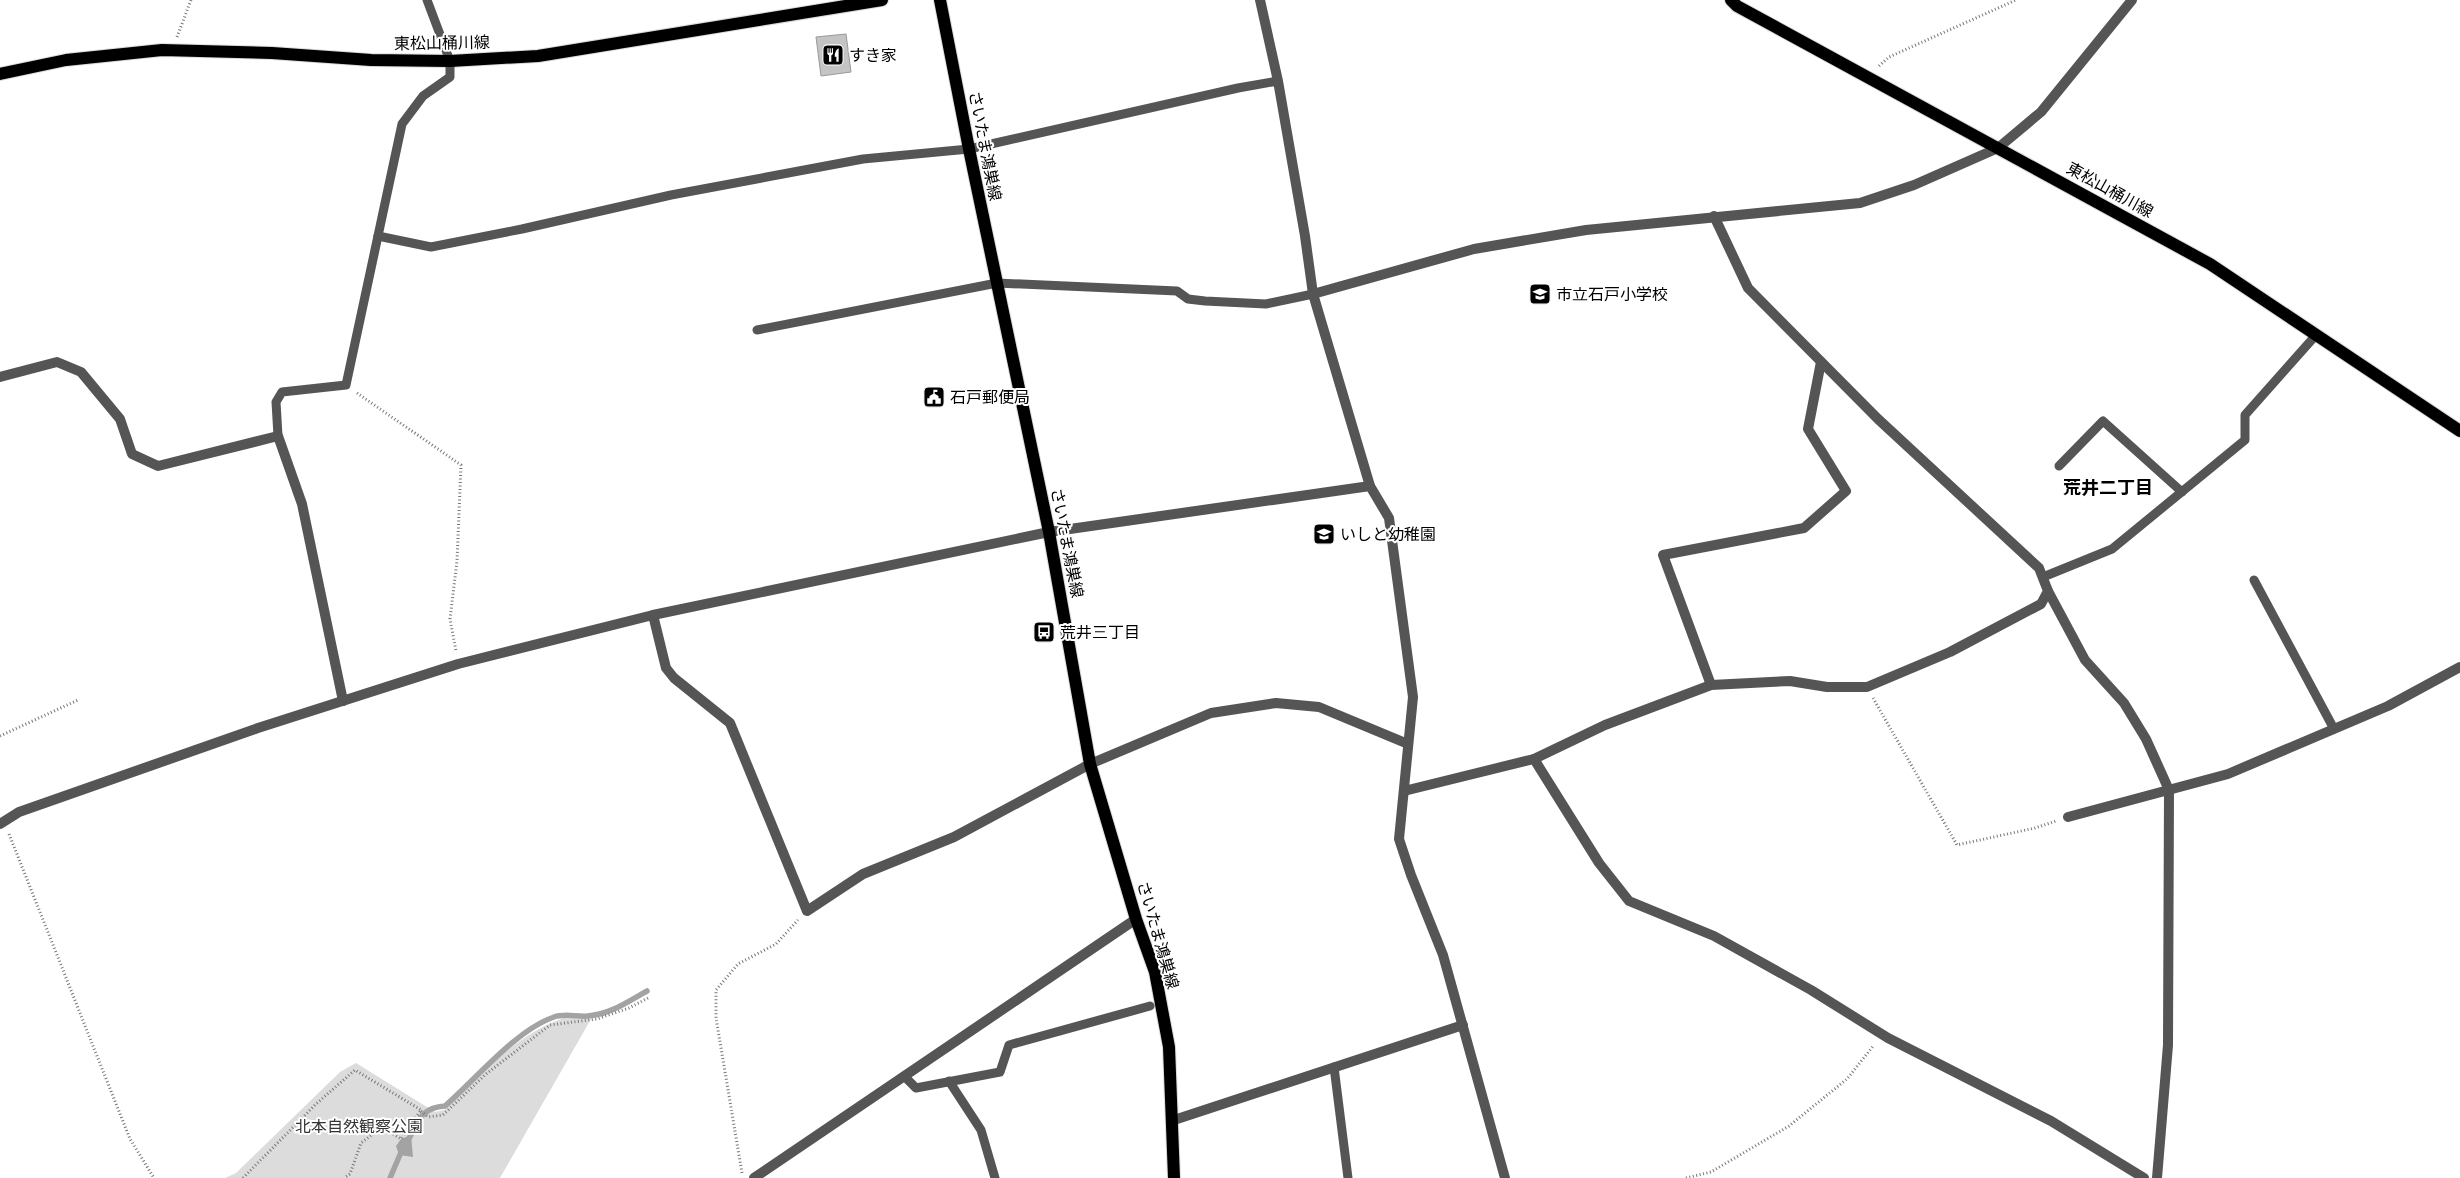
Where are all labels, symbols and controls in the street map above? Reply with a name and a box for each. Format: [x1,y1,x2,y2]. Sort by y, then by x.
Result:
street label: 東松山桶川線 [394,33,490,53]
restaurant icon: すき家 [821,43,845,67]
place label: すき家 [849,46,897,65]
street label: さいたま鴻巣線 [965,89,1005,203]
street label: 東松山桶川線 [2063,158,2157,222]
school or university icon: 市立石戸小学校 [1528,282,1552,306]
place label: 市立石戸小学校 [1556,285,1668,304]
public building icon: 石戸郵便局 [922,385,946,409]
place label: 石戸郵便局 [950,388,1030,407]
district label: 荒井二丁目 [2063,477,2153,499]
street label: さいたま鴻巣線 [1047,486,1087,600]
school or university icon: いしと幼稚園 [1312,522,1336,546]
place label: いしと幼稚園 [1340,525,1436,544]
bus stop icon: 荒井三丁目 [1032,620,1056,644]
place label: 荒井三丁目 [1060,623,1140,642]
street label: さいたま鴻巣線 [1133,879,1183,991]
park label: 北本自然観察公園 [295,1117,423,1136]

